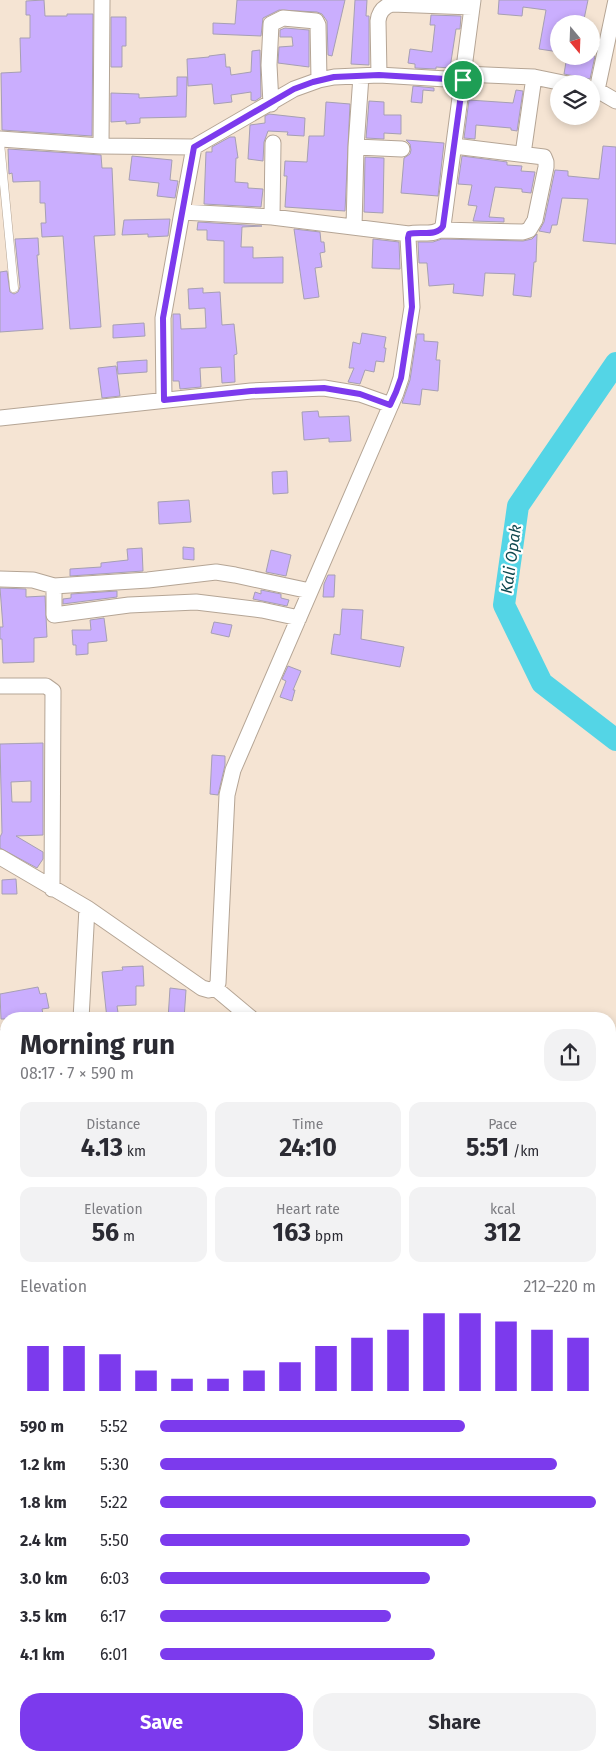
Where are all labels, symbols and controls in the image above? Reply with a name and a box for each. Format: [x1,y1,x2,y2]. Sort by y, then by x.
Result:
north arrow [550,15,600,65]
map controls [550,15,600,125]
pin [442,59,484,101]
icon: arrive [449,66,477,94]
button: layers [550,75,600,125]
water label: Kali Opak [497,523,525,595]
text: Morning run [20,1028,175,1061]
button: share [544,1029,596,1081]
text: 08:17 · 7 × 590 m [20,1064,134,1083]
text: Distance [86,1116,140,1133]
text: Time [293,1116,323,1133]
text: Pace [488,1116,517,1133]
text: 4.13 [81,1133,123,1163]
text: 24:10 [279,1133,337,1163]
text: 5:51 [466,1133,509,1163]
text: km [123,1143,146,1160]
text: /km [509,1143,539,1160]
text: Elevation [84,1201,143,1218]
text: Heart rate [276,1201,340,1218]
text: kcal [490,1201,515,1218]
text: 56 [92,1218,119,1248]
text: 163 [273,1218,311,1248]
text: 312 [484,1218,521,1248]
text: m [119,1228,135,1245]
text: bpm [311,1228,343,1245]
text: Elevation [20,1277,87,1296]
text: 212–220 m [524,1277,596,1296]
text: 590 m [20,1417,64,1436]
text: 5:52 [100,1417,128,1436]
text: 1.2 km [20,1455,66,1474]
text: 5:30 [100,1455,129,1474]
text: 1.8 km [20,1493,67,1512]
text: 5:22 [100,1493,128,1512]
text: 2.4 km [20,1531,67,1550]
text: 5:50 [100,1531,129,1550]
text: 3.0 km [20,1569,67,1588]
text: 6:03 [100,1569,129,1588]
text: 3.5 km [20,1607,67,1626]
text: 6:17 [100,1607,126,1626]
text: 4.1 km [20,1645,65,1664]
text: 6:01 [100,1645,128,1664]
button: Save [20,1693,303,1751]
button: Share [313,1693,596,1751]

